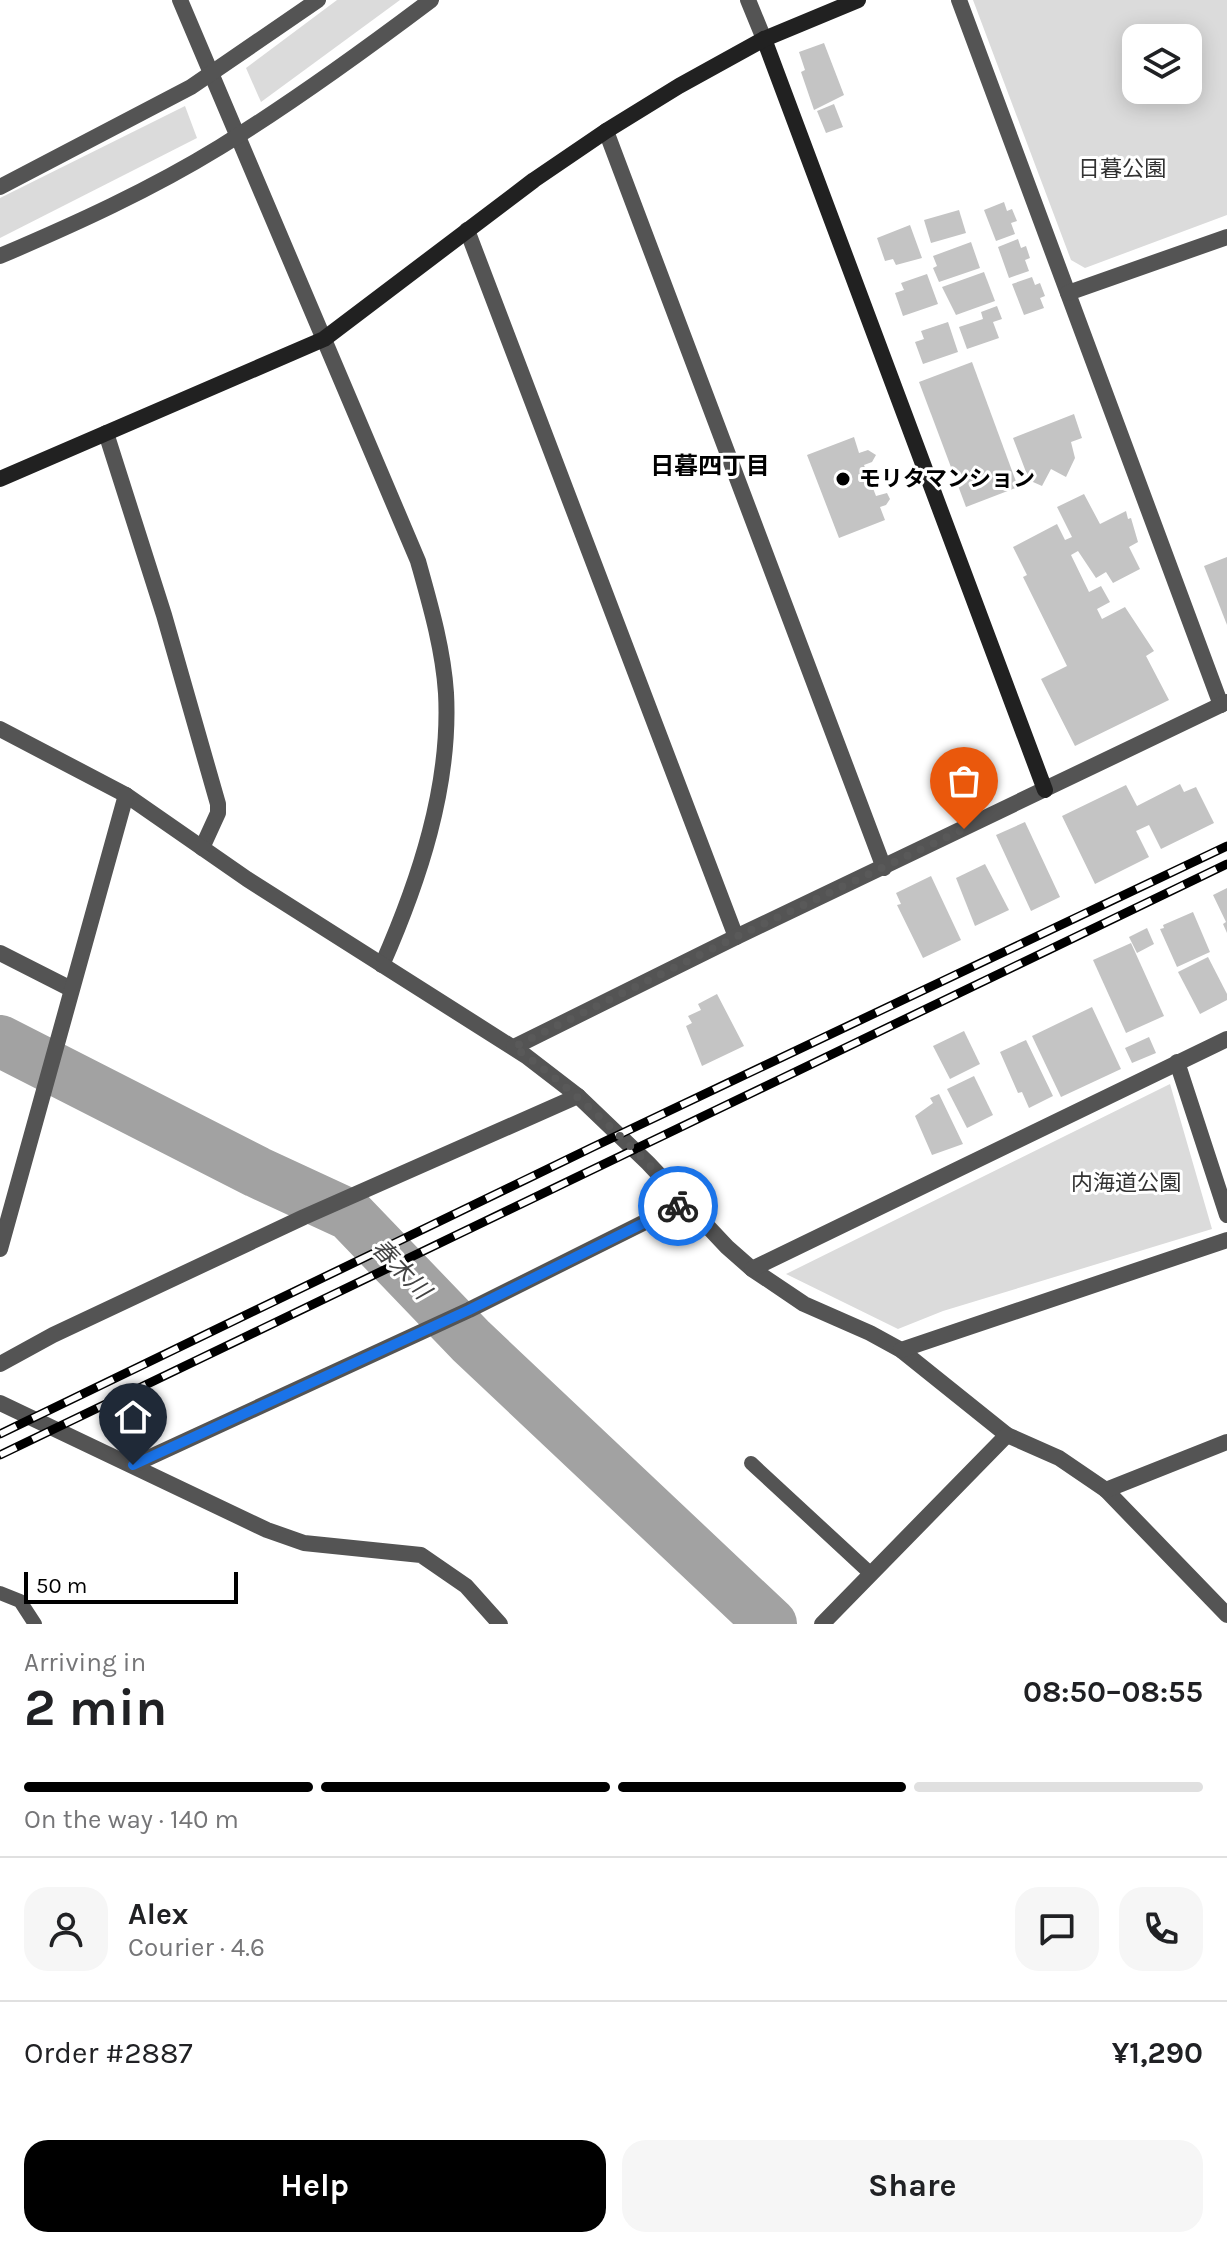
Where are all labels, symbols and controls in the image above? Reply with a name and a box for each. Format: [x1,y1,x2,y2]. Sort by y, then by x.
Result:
map controls [1122,24,1202,104]
button: layers [1122,24,1202,104]
park label: 日暮公園 [1078,156,1166,182]
district label: 日暮四丁目 [650,452,770,480]
place label: モリタマンション [859,466,1035,492]
marker: モリタマンション [834,470,852,488]
pin [930,747,998,829]
icon: bag [942,759,986,803]
courier [638,1166,718,1246]
park label: 内海道公園 [1071,1170,1181,1196]
icon: bike [656,1184,700,1228]
water label: 春木川 [366,1233,438,1307]
pin [99,1383,167,1465]
icon: home [111,1395,155,1439]
scale bar [24,1568,238,1604]
text: 50 m [36,1573,87,1599]
text: Arriving in [24,1647,146,1678]
text: 08:50–08:55 [1023,1674,1203,1710]
text: 2 min [24,1677,167,1738]
text: On the way · 140 m [24,1804,239,1835]
button: person [24,1887,108,1971]
button: chat [1015,1887,1099,1971]
button: phone [1119,1887,1203,1971]
text: Alex [128,1896,188,1932]
text: Courier · 4.6 [128,1932,265,1963]
text: Order #2887 [24,2035,192,2071]
text: ¥1,290 [1112,2035,1203,2071]
button: Help [24,2140,606,2232]
button: Share [622,2140,1203,2232]

